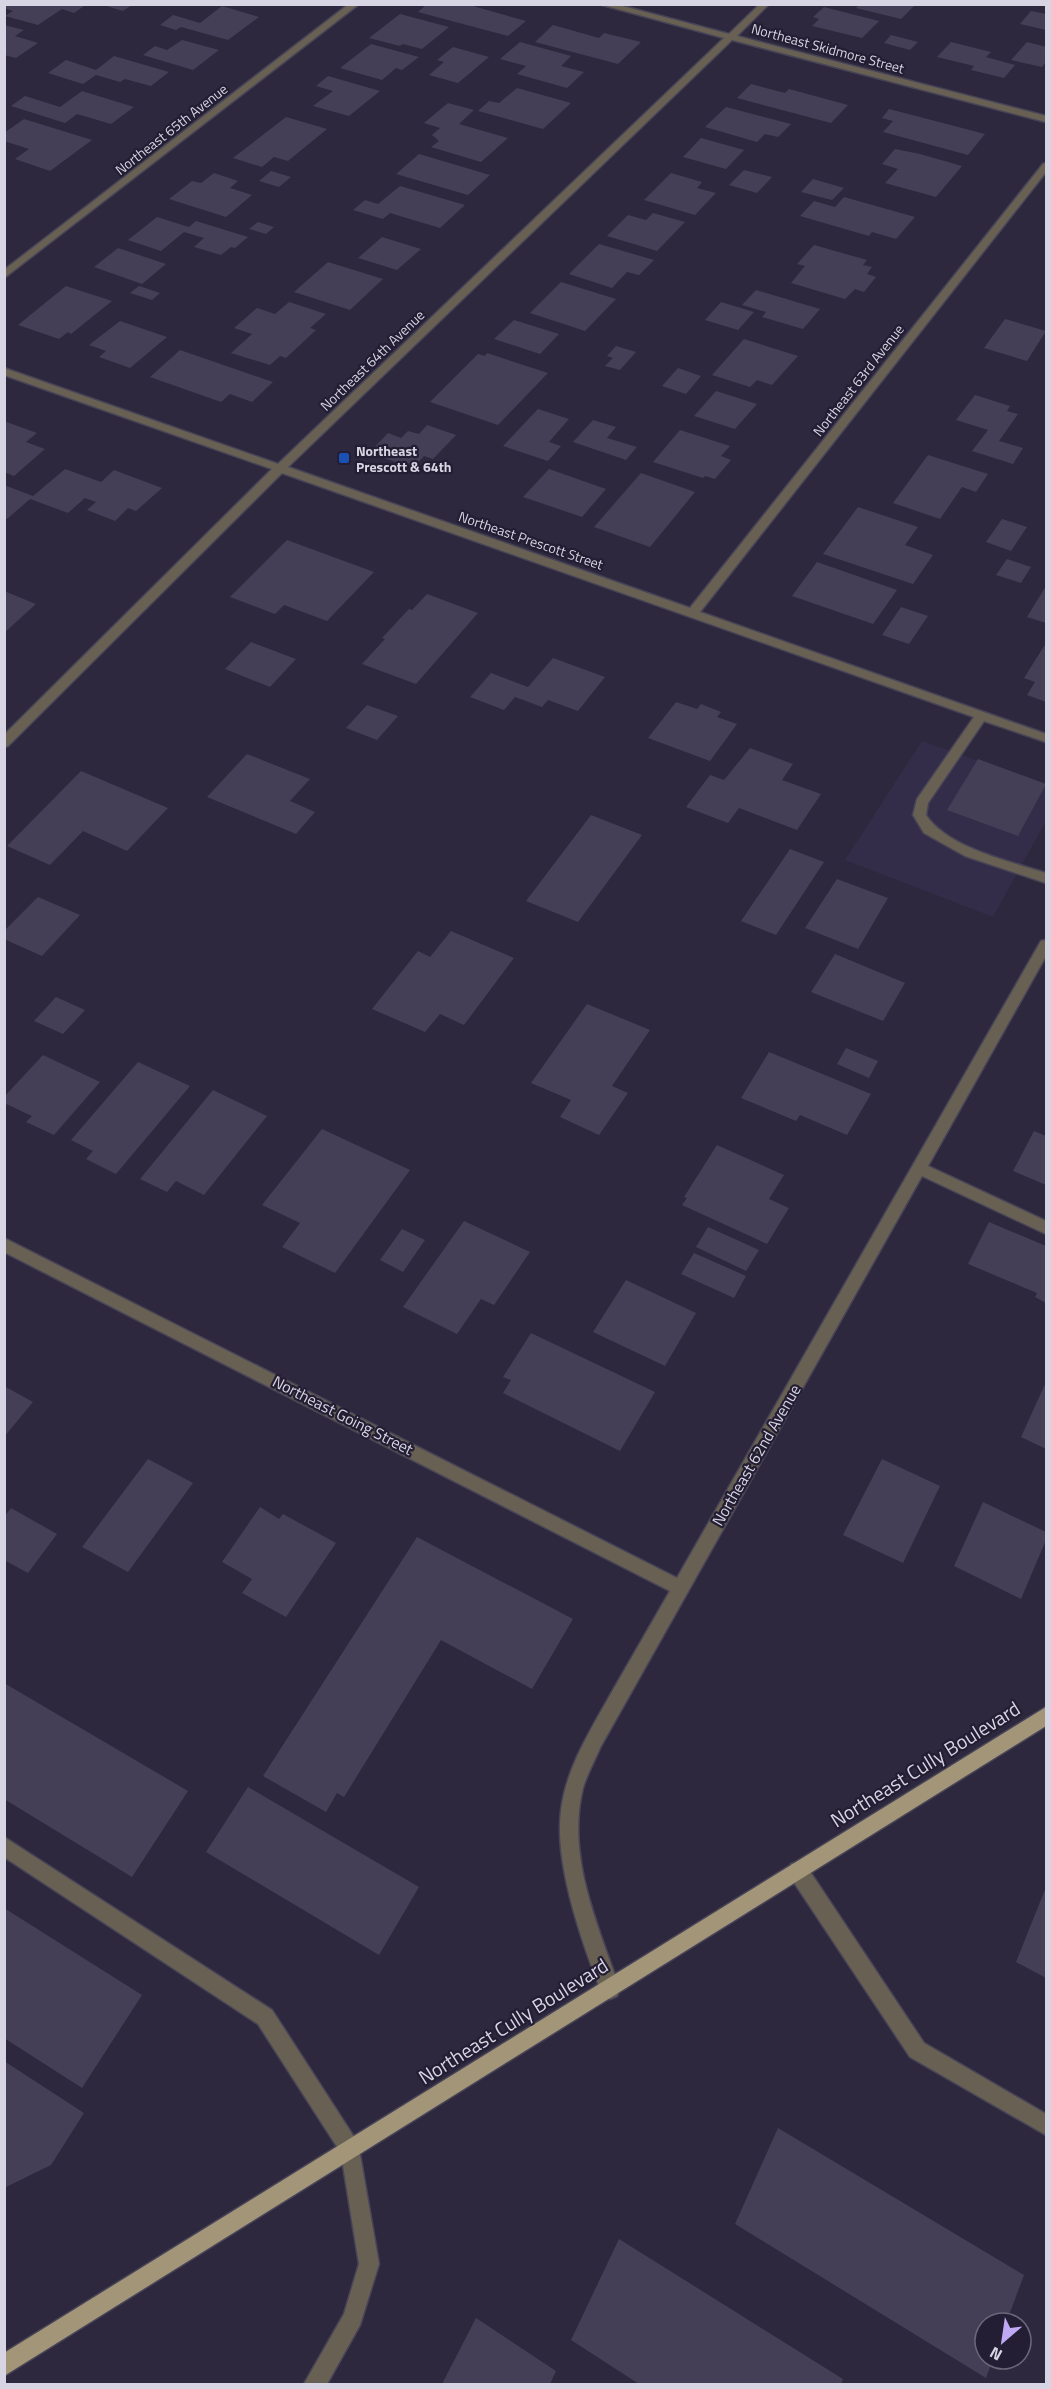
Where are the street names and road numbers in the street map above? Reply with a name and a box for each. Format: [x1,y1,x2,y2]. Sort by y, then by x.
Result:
street label: Northeast Skidmore Street [749,17,907,79]
street label: Northeast 65th Avenue [110,78,232,180]
street label: Northeast 64th Avenue [315,305,429,415]
street label: Northeast 63rd Avenue [807,319,909,441]
street label: Northeast Prescott Street [456,505,606,575]
street label: Northeast Going Street [268,1369,418,1461]
street label: Northeast 62nd Avenue [706,1380,806,1530]
street label: Northeast Cully Boulevard [824,1693,1026,1835]
street label: Northeast Cully Boulevard [412,1950,614,2092]

